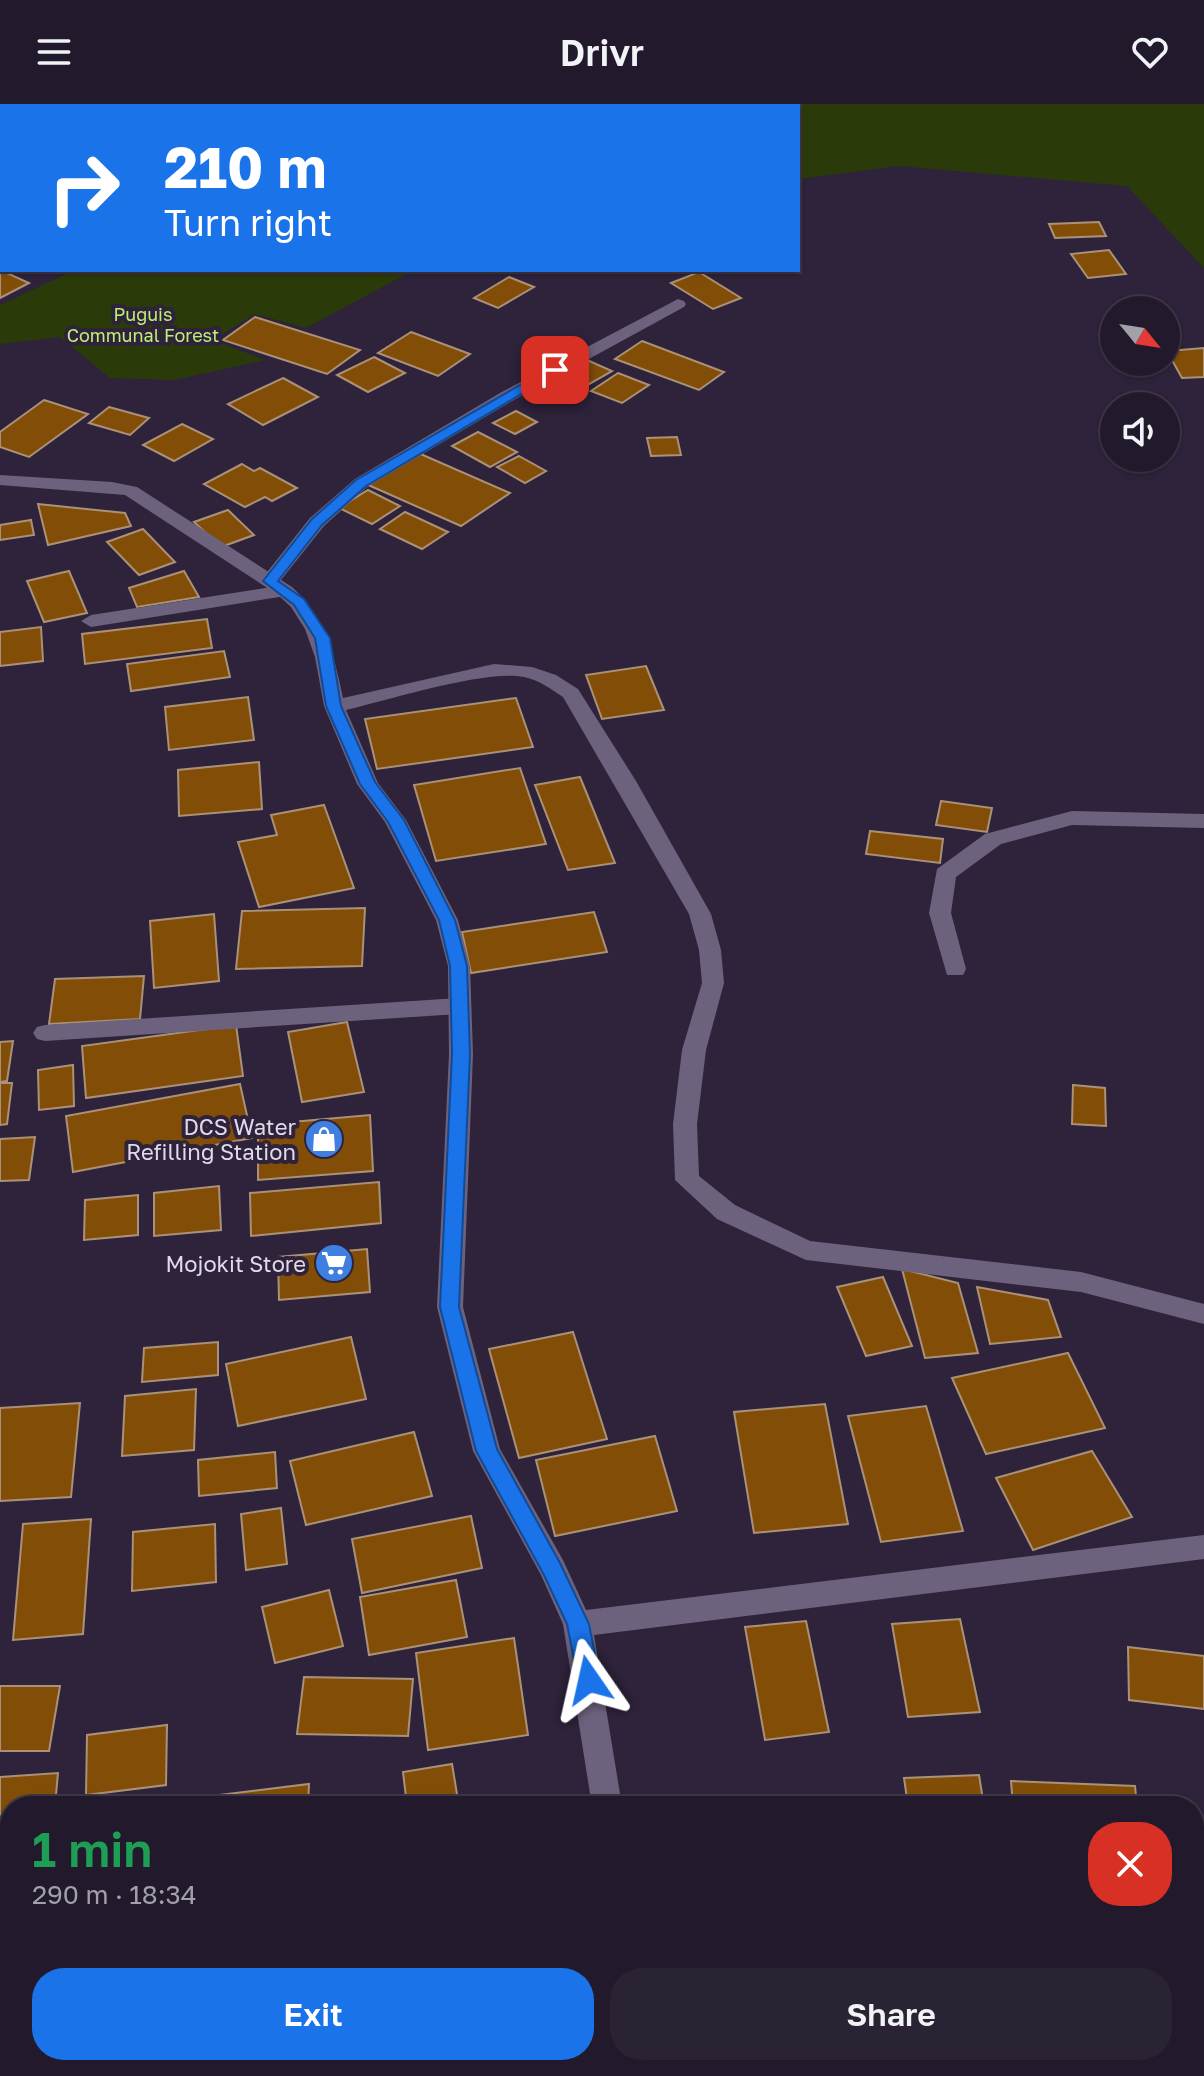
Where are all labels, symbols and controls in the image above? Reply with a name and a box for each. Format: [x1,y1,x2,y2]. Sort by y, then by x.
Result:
icon: menu [32,30,76,74]
icon: heart [1128,30,1172,74]
text: Drivr [560,31,644,74]
text: 210 m [164,133,326,200]
icon: right [32,136,136,240]
text: Turn right [164,201,332,244]
north arrow [1100,296,1180,376]
map controls [1100,296,1180,472]
park label: Puguis Communal Forest [67,303,219,346]
pin [521,336,589,404]
icon: arrive [533,348,577,392]
button: sound [1100,392,1180,472]
place label: DCS Water Refilling Station [126,1113,296,1165]
shop icon: DCS Water Refilling Station [303,1118,345,1160]
supermarket icon: Mojokit Store [313,1242,355,1284]
place label: Mojokit Store [165,1250,306,1277]
position arrow [547,1638,631,1722]
text: 1 min [32,1820,152,1878]
button: close [1088,1822,1172,1906]
text: 290 m · 18:34 [32,1879,197,1910]
button: Exit [32,1968,594,2060]
button: Share [610,1968,1172,2060]

